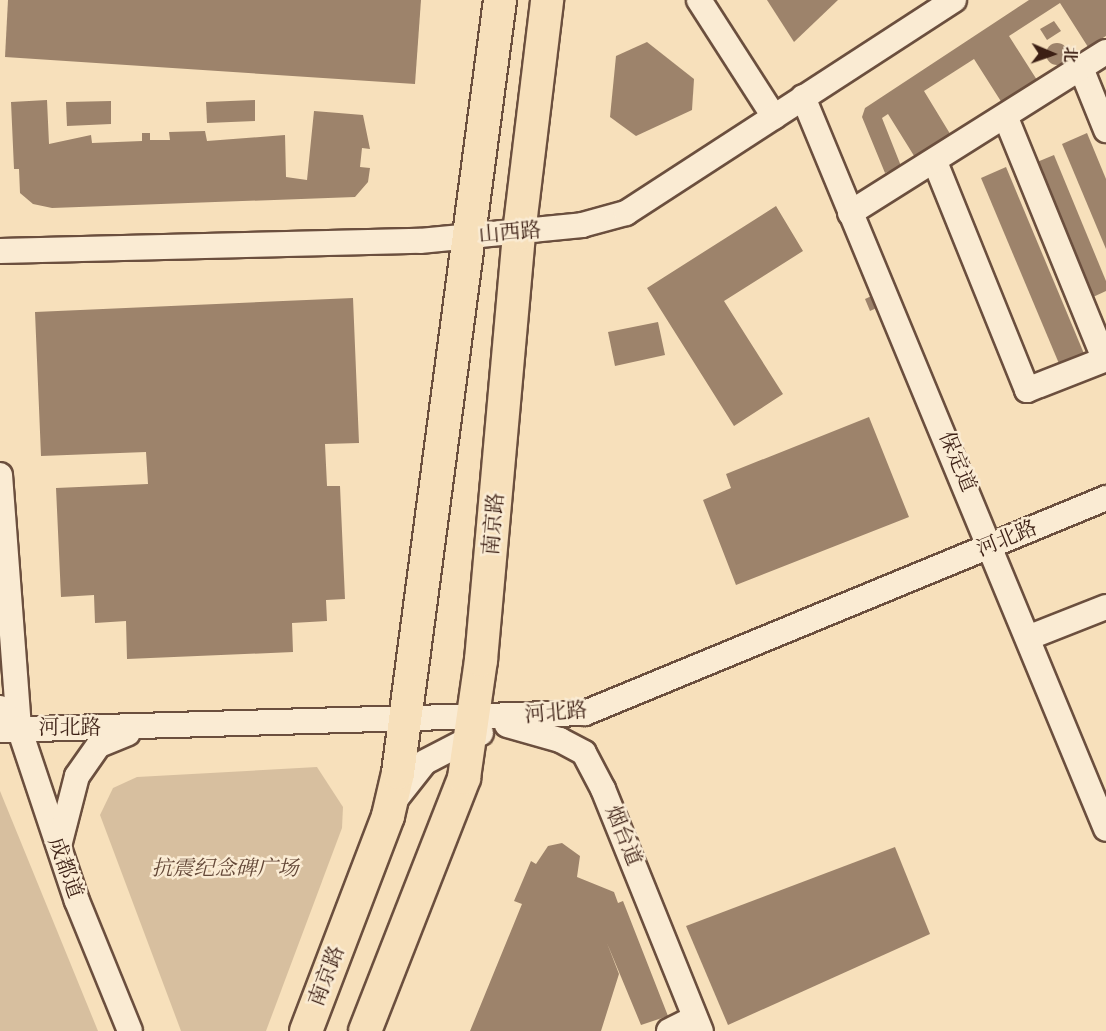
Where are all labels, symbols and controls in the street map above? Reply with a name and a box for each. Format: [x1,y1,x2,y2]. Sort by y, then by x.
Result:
north arrow [1022,24,1082,84]
text: 北 [1060,46,1080,63]
street label: 山西路 [478,218,542,248]
street label: 保定道 [933,428,981,496]
street label: 南京路 [479,492,509,556]
street label: 河北路 [973,516,1041,562]
street label: 河北路 [524,698,588,728]
street label: 河北路 [39,715,101,741]
street label: 烟台道 [600,802,646,870]
street label: 成都道 [42,834,88,902]
park label: 抗震纪念碑广场 [152,856,298,882]
street label: 南京路 [304,942,350,1010]

